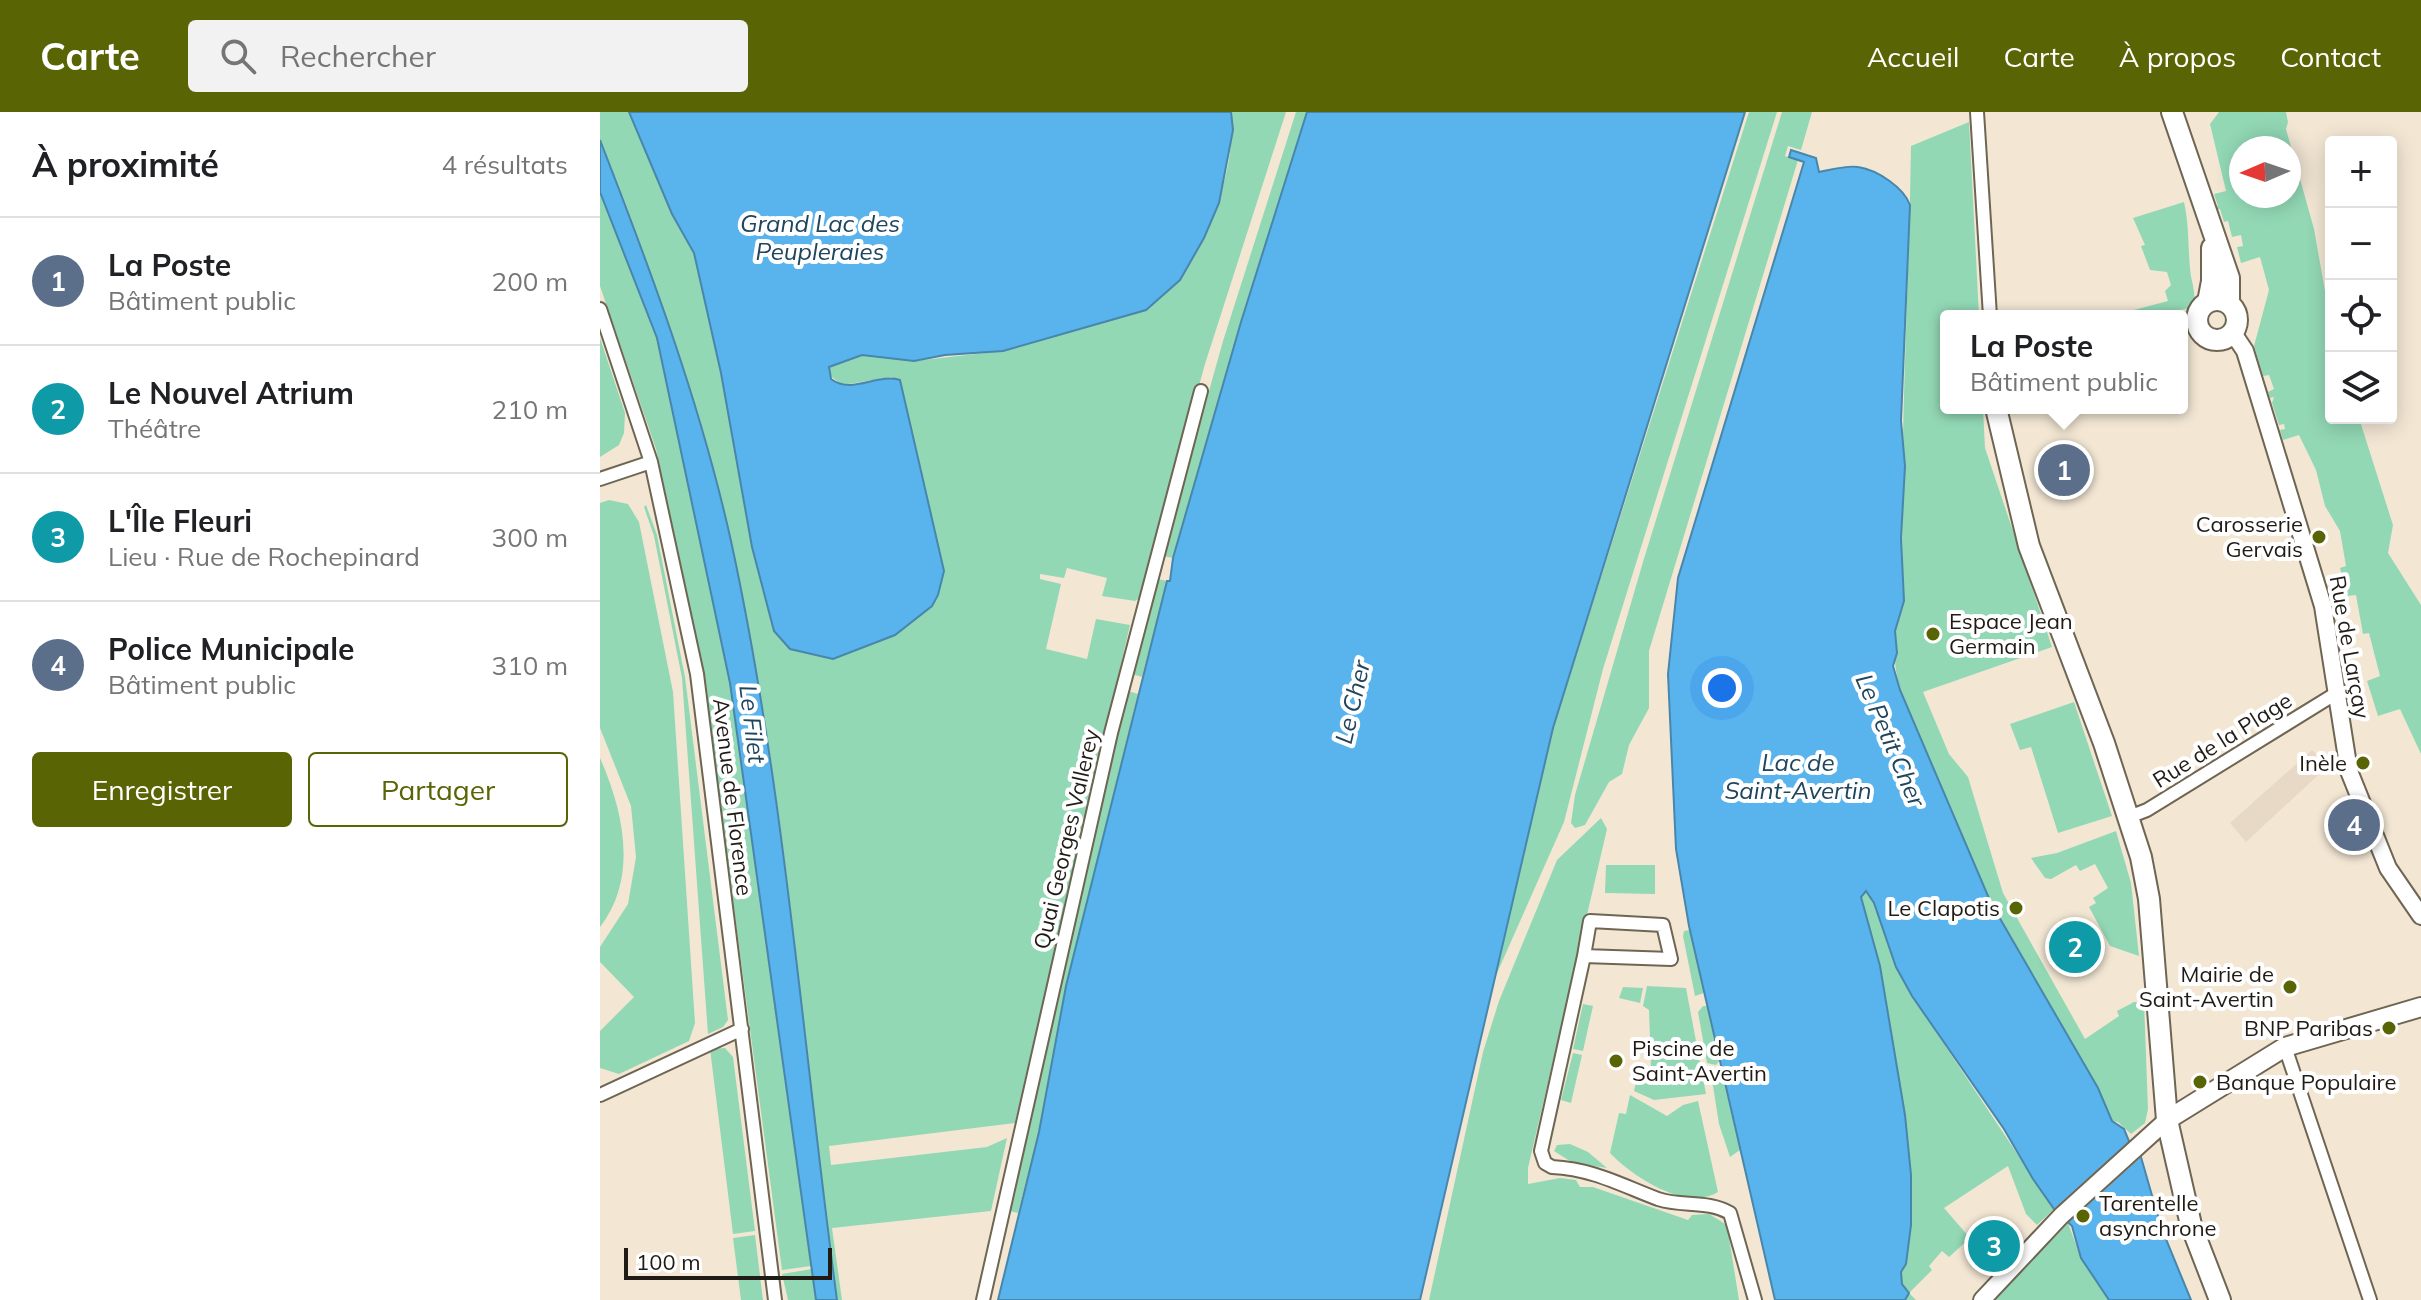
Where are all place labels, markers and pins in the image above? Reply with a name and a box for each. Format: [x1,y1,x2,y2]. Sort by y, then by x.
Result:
pin: 1 [2038,440,2090,500]
place label: Carosserie Gervais [2196,510,2303,563]
marker: Carosserie Gervais [2310,528,2328,546]
place label: Espace Jean Germain [1949,607,2073,660]
marker: Espace Jean Germain [1924,625,1942,643]
place label: Inèle [2299,749,2347,777]
marker: Inèle [2354,754,2372,772]
pin: 4 [2328,795,2380,855]
place label: Le Clapotis [1887,894,2000,922]
marker: Le Clapotis [2007,899,2025,917]
pin: 2 [2049,917,2101,977]
place label: Mairie de Saint-Avertin [2139,960,2274,1013]
marker: Mairie de Saint-Avertin [2281,978,2299,996]
place label: BNP Paribas [2244,1014,2373,1042]
marker: BNP Paribas [2380,1019,2398,1037]
place label: Piscine de Saint-Avertin [1632,1034,1767,1087]
marker: Piscine de Saint-Avertin [1607,1052,1625,1070]
place label: Banque Populaire [2216,1068,2396,1096]
marker: Banque Populaire [2191,1073,2209,1091]
place label: Tarentelle asynchrone [2099,1189,2217,1242]
marker: Tarentelle asynchrone [2074,1207,2092,1225]
pin: 3 [1968,1216,2020,1276]

